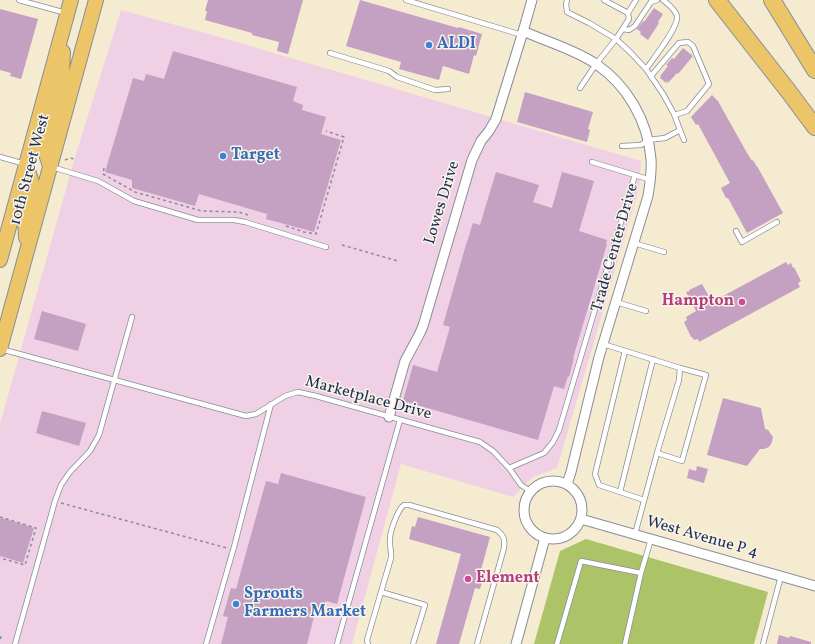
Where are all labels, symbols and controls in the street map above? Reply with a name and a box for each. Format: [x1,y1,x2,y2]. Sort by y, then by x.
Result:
place label: ALDI [437,35,476,55]
marker: ALDI [424,40,434,50]
street label: 10th Street West [7,112,55,228]
place label: Target [231,146,280,166]
marker: Target [218,151,228,161]
street label: Lowes Drive [421,159,465,247]
street label: Trade Center Drive [588,182,644,314]
place label: Hampton [662,292,734,312]
marker: Hampton [737,297,747,307]
street label: Marketplace Drive [303,373,433,425]
street label: West Avenue P 4 [644,513,760,563]
place label: Element [476,569,539,589]
marker: Element [463,574,473,584]
place label: Sprouts Farmers Market [244,585,366,623]
marker: Sprouts Farmers Market [231,599,241,609]

